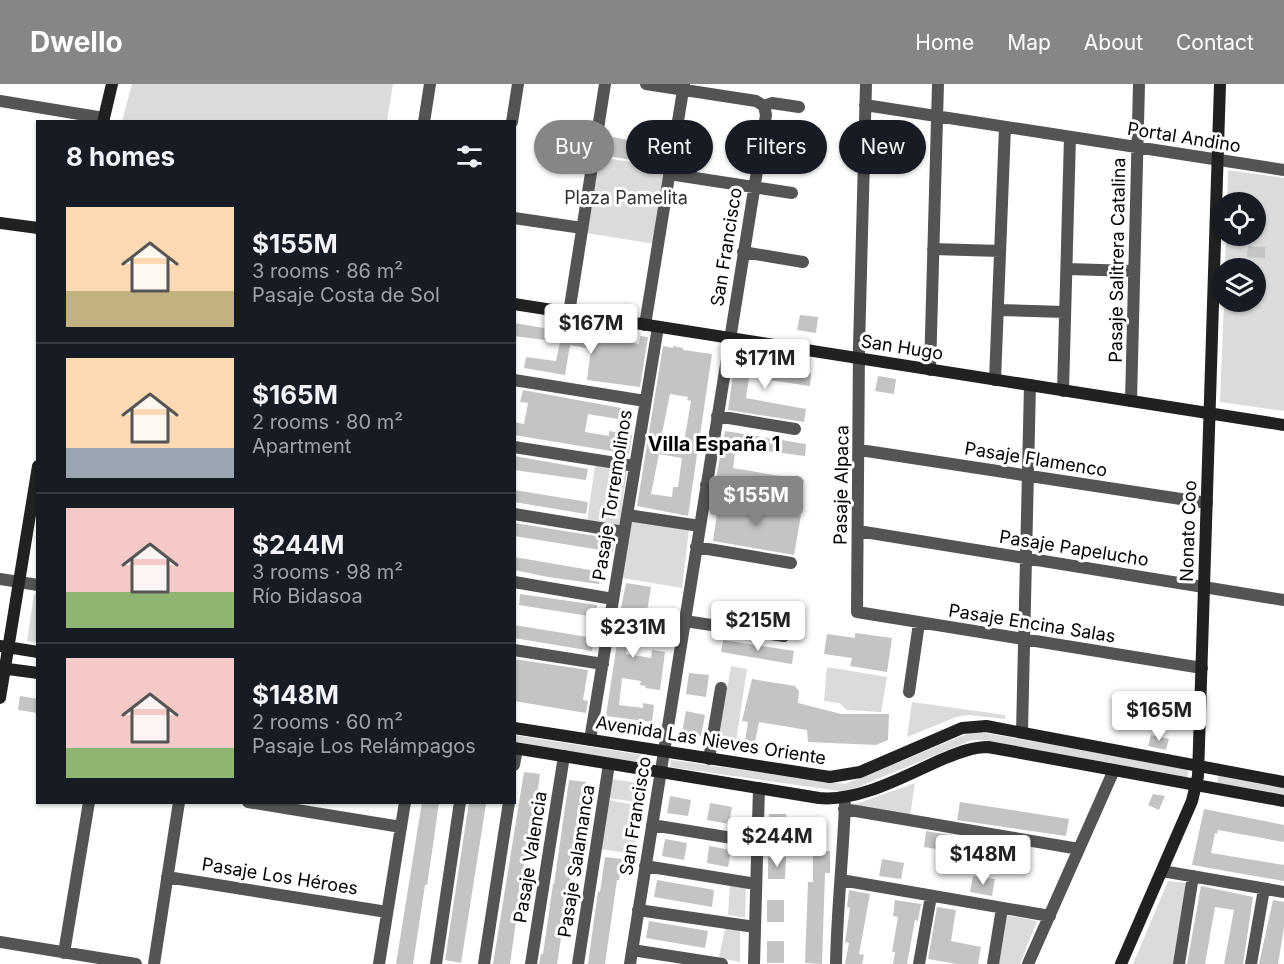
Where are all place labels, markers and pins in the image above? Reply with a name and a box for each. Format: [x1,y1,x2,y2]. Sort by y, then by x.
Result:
pin: $167M [549,304,633,355]
pin: $171M [723,339,807,390]
pin: $155M [714,476,798,527]
pin: $215M [716,601,800,652]
pin: $231M [591,608,675,659]
pin: $165M [1117,691,1201,742]
pin: $244M [735,817,819,868]
pin: $148M [941,835,1025,886]

